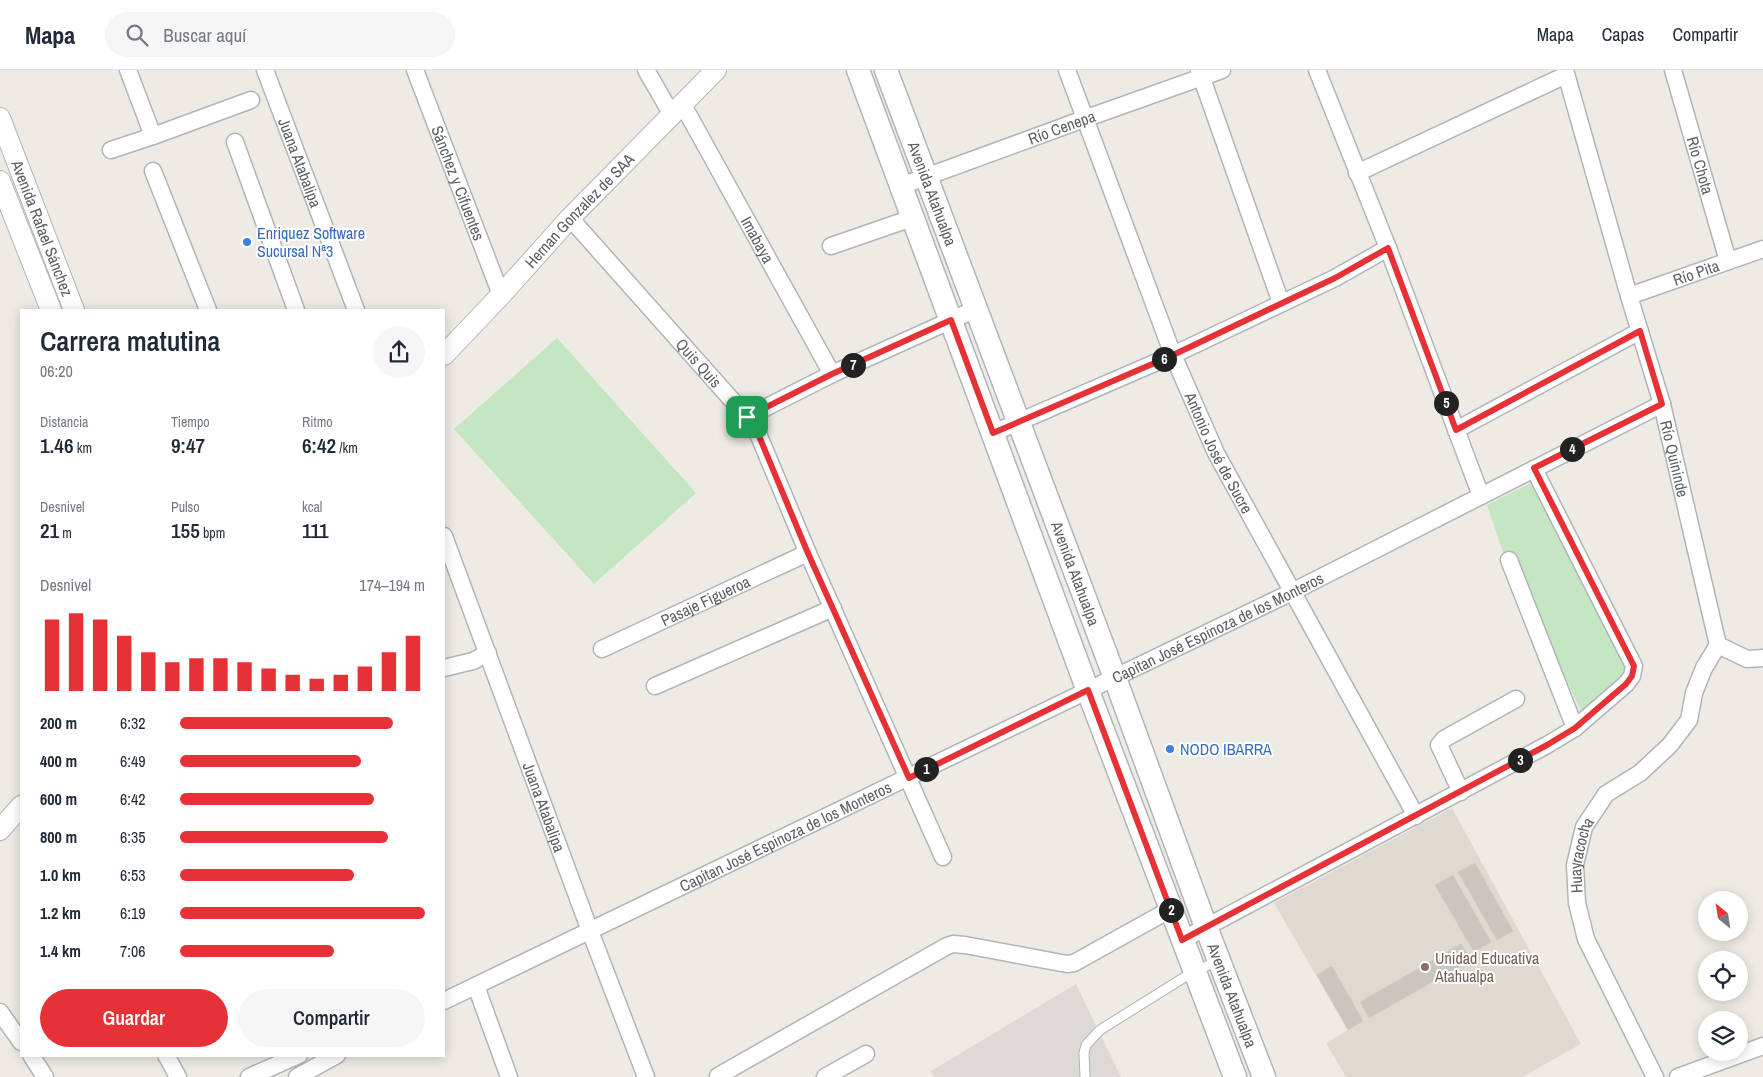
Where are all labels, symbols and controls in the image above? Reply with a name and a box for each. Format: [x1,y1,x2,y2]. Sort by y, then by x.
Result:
search box [105,12,455,57]
text: Mapa [25,19,75,51]
icon: search [123,21,151,49]
text: Buscar aquí [163,22,246,48]
text: Mapa [1537,22,1574,47]
text: Capas [1602,22,1644,47]
text: Compartir [1672,22,1738,47]
street label: Río Cenepa [1025,105,1099,150]
street label: Juana Atabalipa [273,115,327,211]
street label: Sánchez y Cifuentes [426,123,490,244]
street label: Río Chota [1682,134,1719,197]
street label: Avenida Atahualpa [902,137,962,250]
street label: Hernan Gonzalez de SAA [520,148,639,273]
street label: Avenida Rafael Sánchez [6,156,79,300]
street label: Imabaya [736,212,780,268]
place label: Enriquez Software Sucursal Nª3 [257,222,365,262]
marker: Enriquez Software Sucursal Nª3 [241,236,253,248]
street label: Río Pita [1670,254,1723,291]
text: Carrera matutina [40,322,220,360]
button: share [373,326,425,378]
street label: Quis Quis [671,334,727,392]
pin: 6 [1152,346,1176,372]
text: 6 [1161,350,1168,368]
pin: 7 [840,352,866,378]
text: 7 [850,356,857,374]
text: 06:20 [40,360,73,382]
street label: Antonio José de Sucre [1179,388,1258,517]
pin: 5 [1434,390,1458,416]
text: 5 [1443,394,1450,412]
pin [726,396,768,438]
icon: arrive [733,403,761,431]
text: Distancia [40,413,89,431]
text: Tiempo [171,413,210,431]
text: Ritmo [302,413,333,431]
street label: Río Quininde [1655,418,1694,499]
text: 1.46 [40,431,74,460]
text: 9:47 [171,431,205,460]
text: 6:42 [302,431,336,460]
pin: 4 [1560,436,1584,462]
text: km [74,439,92,457]
text: /km [336,439,358,457]
text: 4 [1569,440,1576,458]
text: Desnivel [40,498,85,516]
text: Pulso [171,498,200,516]
text: kcal [302,498,322,516]
text: 21 [40,516,59,545]
text: 155 [171,516,200,545]
text: 111 [302,516,329,545]
street label: Avenida Atahualpa [1046,517,1106,629]
text: m [59,524,72,542]
text: bpm [200,524,225,542]
street label: Capitan José Espinoza de los Monteros [1108,567,1327,688]
street label: Pasaje Figueroa [657,570,754,631]
text: Desnivel [40,574,91,596]
text: 174–194 m [359,574,425,596]
text: 200 m [40,712,77,734]
text: 6:32 [120,712,146,734]
place label: NODO IBARRA [1180,738,1272,760]
marker: NODO IBARRA [1164,743,1176,755]
pin: 3 [1508,748,1532,772]
text: 400 m [40,750,77,772]
text: 6:49 [120,750,146,772]
text: 3 [1517,751,1524,769]
pin: 1 [914,756,938,782]
street label: Juana Atabalipa [518,759,571,856]
text: 1 [923,760,930,778]
street label: Capitan José Espinoza de los Monteros [676,776,895,897]
text: 600 m [40,788,77,810]
text: 6:42 [120,788,146,810]
street label: Huayracocha [1564,812,1599,894]
text: 800 m [40,826,77,848]
text: 6:35 [120,826,146,848]
text: 1.0 km [40,864,81,886]
text: 6:53 [120,864,146,886]
north arrow [1698,891,1748,941]
map controls [1698,891,1748,1061]
pin: 2 [1158,898,1184,922]
text: 2 [1168,901,1175,919]
text: 1.2 km [40,902,81,924]
text: 6:19 [120,902,146,924]
street label: Avenida Atahualpa [1202,939,1263,1051]
text: 1.4 km [40,940,81,962]
text: 7:06 [120,940,146,962]
place label: Unidad Educativa Atahualpa [1434,947,1540,987]
button: locate [1698,951,1748,1001]
marker: Unidad Educativa Atahualpa [1419,961,1431,973]
button: Guardar [40,989,228,1047]
button: Compartir [238,989,425,1047]
button: layers [1698,1011,1748,1061]

